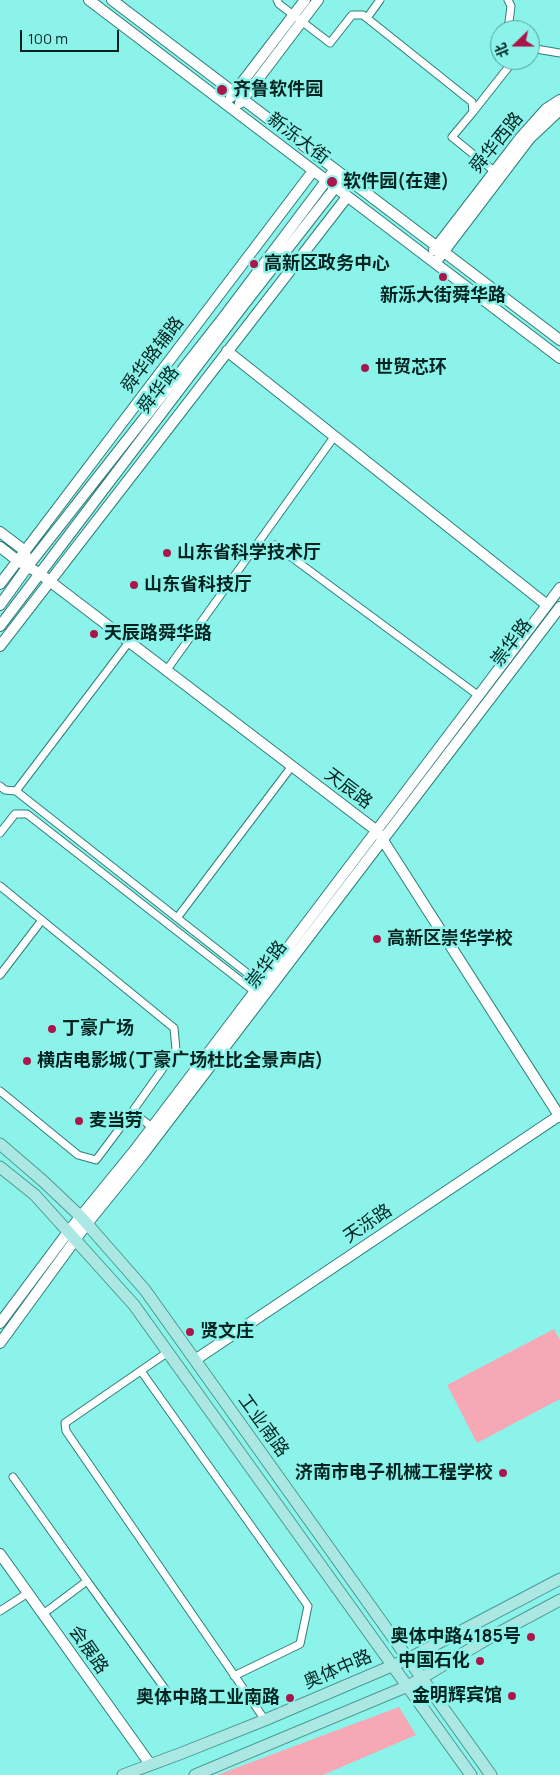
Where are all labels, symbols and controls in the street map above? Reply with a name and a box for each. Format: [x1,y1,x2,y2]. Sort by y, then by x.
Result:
scale bar [22,20,121,52]
north arrow [490,20,540,70]
text: 100 m [28,28,68,49]
text: 北 [490,40,513,60]
place label: 齐鲁软件园 [233,79,323,101]
marker: 齐鲁软件园 [215,83,229,97]
street label: 舜华西路 [466,108,528,178]
street label: 新泺大街 [263,109,333,169]
place label: 软件园(在建) [343,171,449,193]
marker: 软件园(在建) [325,175,339,189]
place label: 高新区政务中心 [264,253,390,275]
marker: 高新区政务中心 [248,258,260,270]
marker: 新泺大街舜华路 [437,271,449,283]
place label: 新泺大街舜华路 [380,285,506,307]
street label: 舜华路辅路 [117,313,189,397]
place label: 世贸芯环 [375,357,447,379]
street label: 舜华路 [134,362,184,418]
marker: 世贸芯环 [359,362,371,374]
place label: 山东省科学技术厅 [177,542,321,564]
marker: 山东省科学技术厅 [161,547,173,559]
place label: 山东省科技厅 [144,574,252,596]
marker: 山东省科技厅 [128,579,140,591]
street label: 崇华路 [487,615,537,671]
place label: 天辰路舜华路 [104,623,212,645]
marker: 天辰路舜华路 [88,628,100,640]
street label: 天辰路 [320,764,376,814]
place label: 高新区崇华学校 [387,928,513,950]
marker: 高新区崇华学校 [371,933,383,945]
street label: 崇华路 [242,937,292,993]
place label: 丁豪广场 [62,1018,134,1040]
marker: 丁豪广场 [46,1023,58,1035]
place label: 横店电影城(丁豪广场杜比全景声店) [37,1050,323,1072]
marker: 横店电影城(丁豪广场杜比全景声店) [21,1055,33,1067]
place label: 麦当劳 [89,1110,143,1132]
marker: 麦当劳 [73,1115,85,1127]
street label: 天泺路 [340,1200,396,1248]
place label: 贤文庄 [200,1321,254,1343]
marker: 贤文庄 [184,1326,196,1338]
street label: 工业南路 [233,1391,293,1461]
place label: 济南市电子机械工程学校 [295,1462,493,1484]
marker: 济南市电子机械工程学校 [497,1467,509,1479]
street label: 会展路 [64,1622,112,1678]
place label: 奥体中路4185号 [391,1626,521,1648]
marker: 奥体中路4185号 [525,1631,537,1643]
street label: 奥体中路 [301,1646,375,1694]
place label: 中国石化 [398,1650,470,1672]
marker: 中国石化 [474,1655,486,1667]
place label: 金明辉宾馆 [412,1685,502,1707]
place label: 奥体中路工业南路 [136,1687,280,1709]
marker: 金明辉宾馆 [506,1690,518,1702]
marker: 奥体中路工业南路 [284,1692,296,1704]

